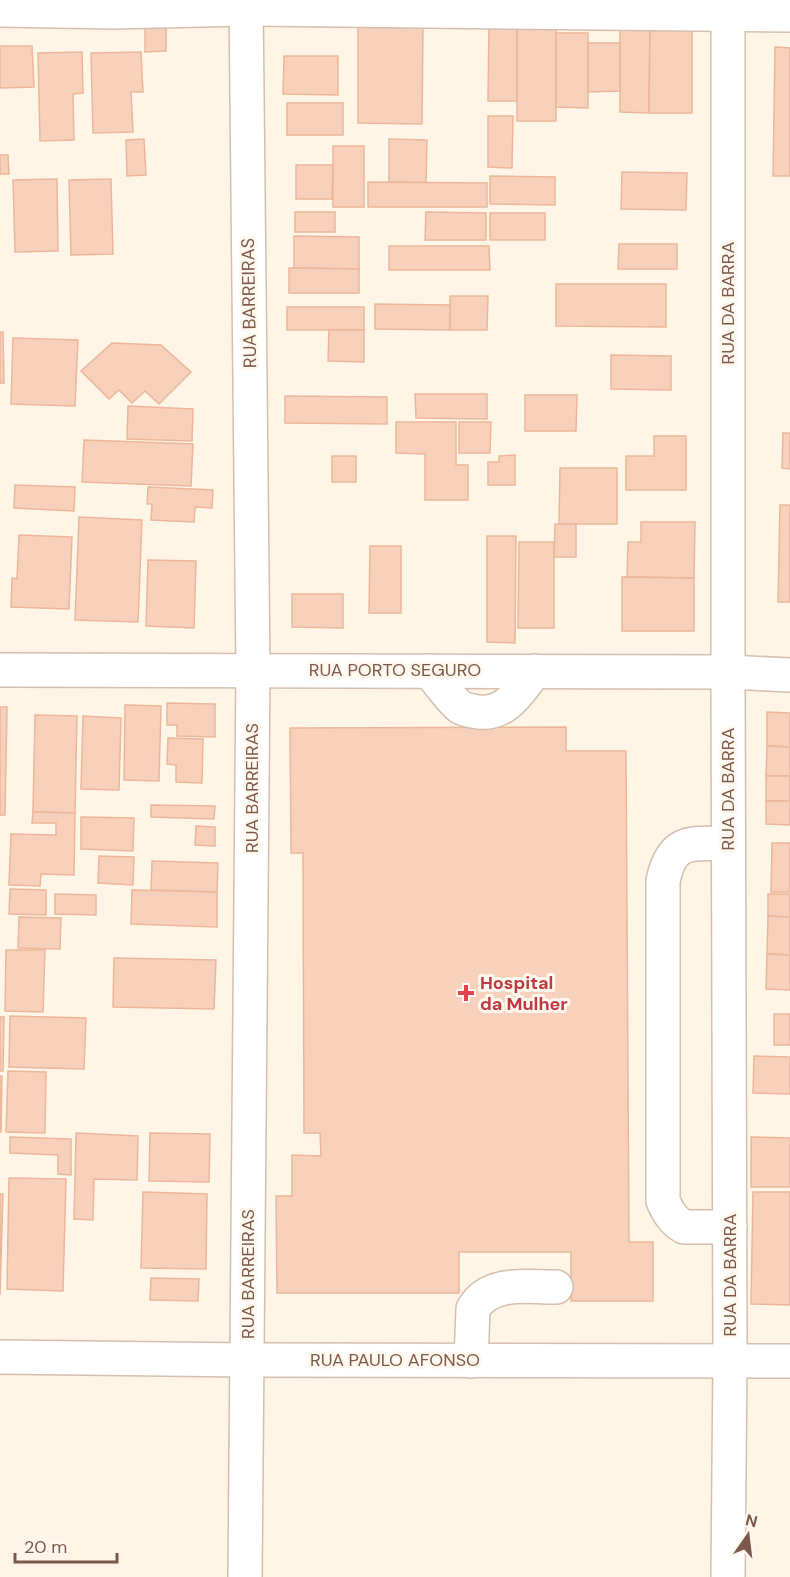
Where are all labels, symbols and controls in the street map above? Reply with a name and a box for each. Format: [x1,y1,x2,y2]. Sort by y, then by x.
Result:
street label: RUA BARREIRAS [236,238,262,368]
street label: RUA DA BARRA [716,242,740,364]
street label: RUA PORTO SEGURO [309,658,481,682]
street label: RUA BARREIRAS [240,723,264,853]
street label: RUA DA BARRA [716,728,740,850]
place label: Hospital da Mulher [480,971,568,1016]
marker: Hospital da Mulher [457,984,475,1002]
street label: RUA BARREIRAS [236,1209,260,1339]
street label: RUA DA BARRA [718,1214,742,1336]
street label: RUA PAULO AFONSO [310,1348,480,1372]
north arrow [718,1505,778,1565]
text: N [743,1509,760,1533]
scale bar [15,1526,117,1564]
text: 20 m [24,1535,67,1559]

